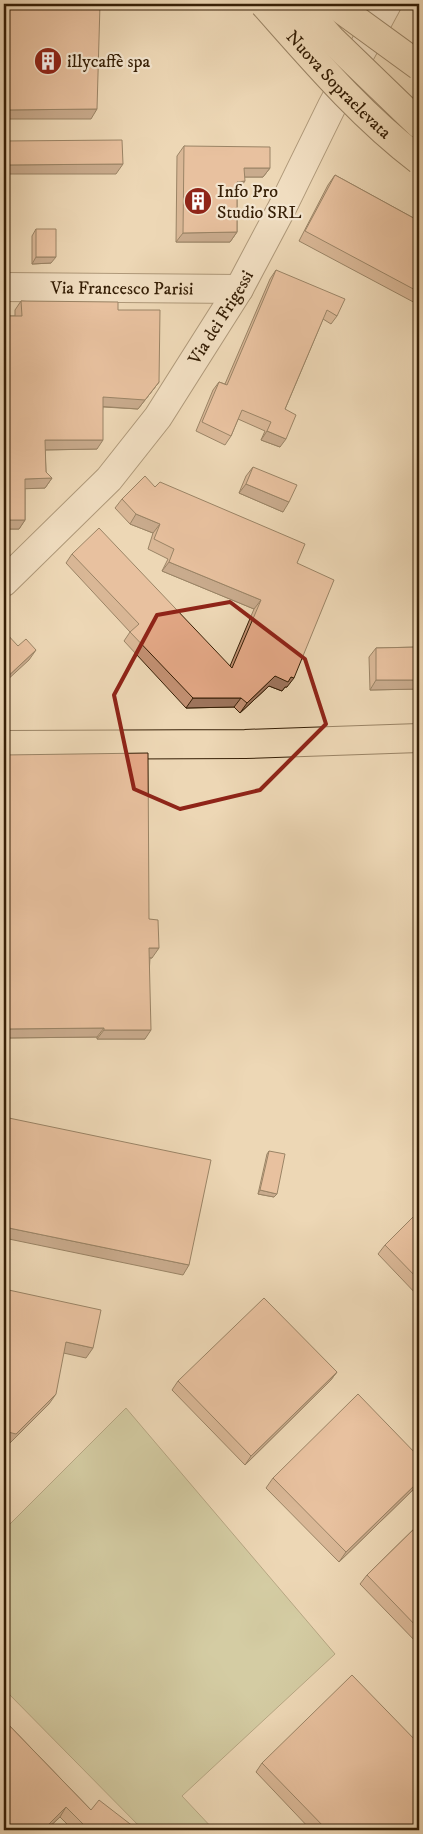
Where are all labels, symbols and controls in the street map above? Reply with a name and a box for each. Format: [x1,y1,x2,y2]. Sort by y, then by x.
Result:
street label: Nuova Sopraelevata [281,26,396,144]
building icon: illycaffè spa [33,46,63,76]
place label: illycaffè spa [67,51,150,73]
place label: Info Pro Studio SRL [217,181,302,224]
building icon: Info Pro Studio SRL [183,186,213,216]
street label: Via dei Frigessi [184,267,259,370]
street label: Via Francesco Parisi [49,277,194,301]

